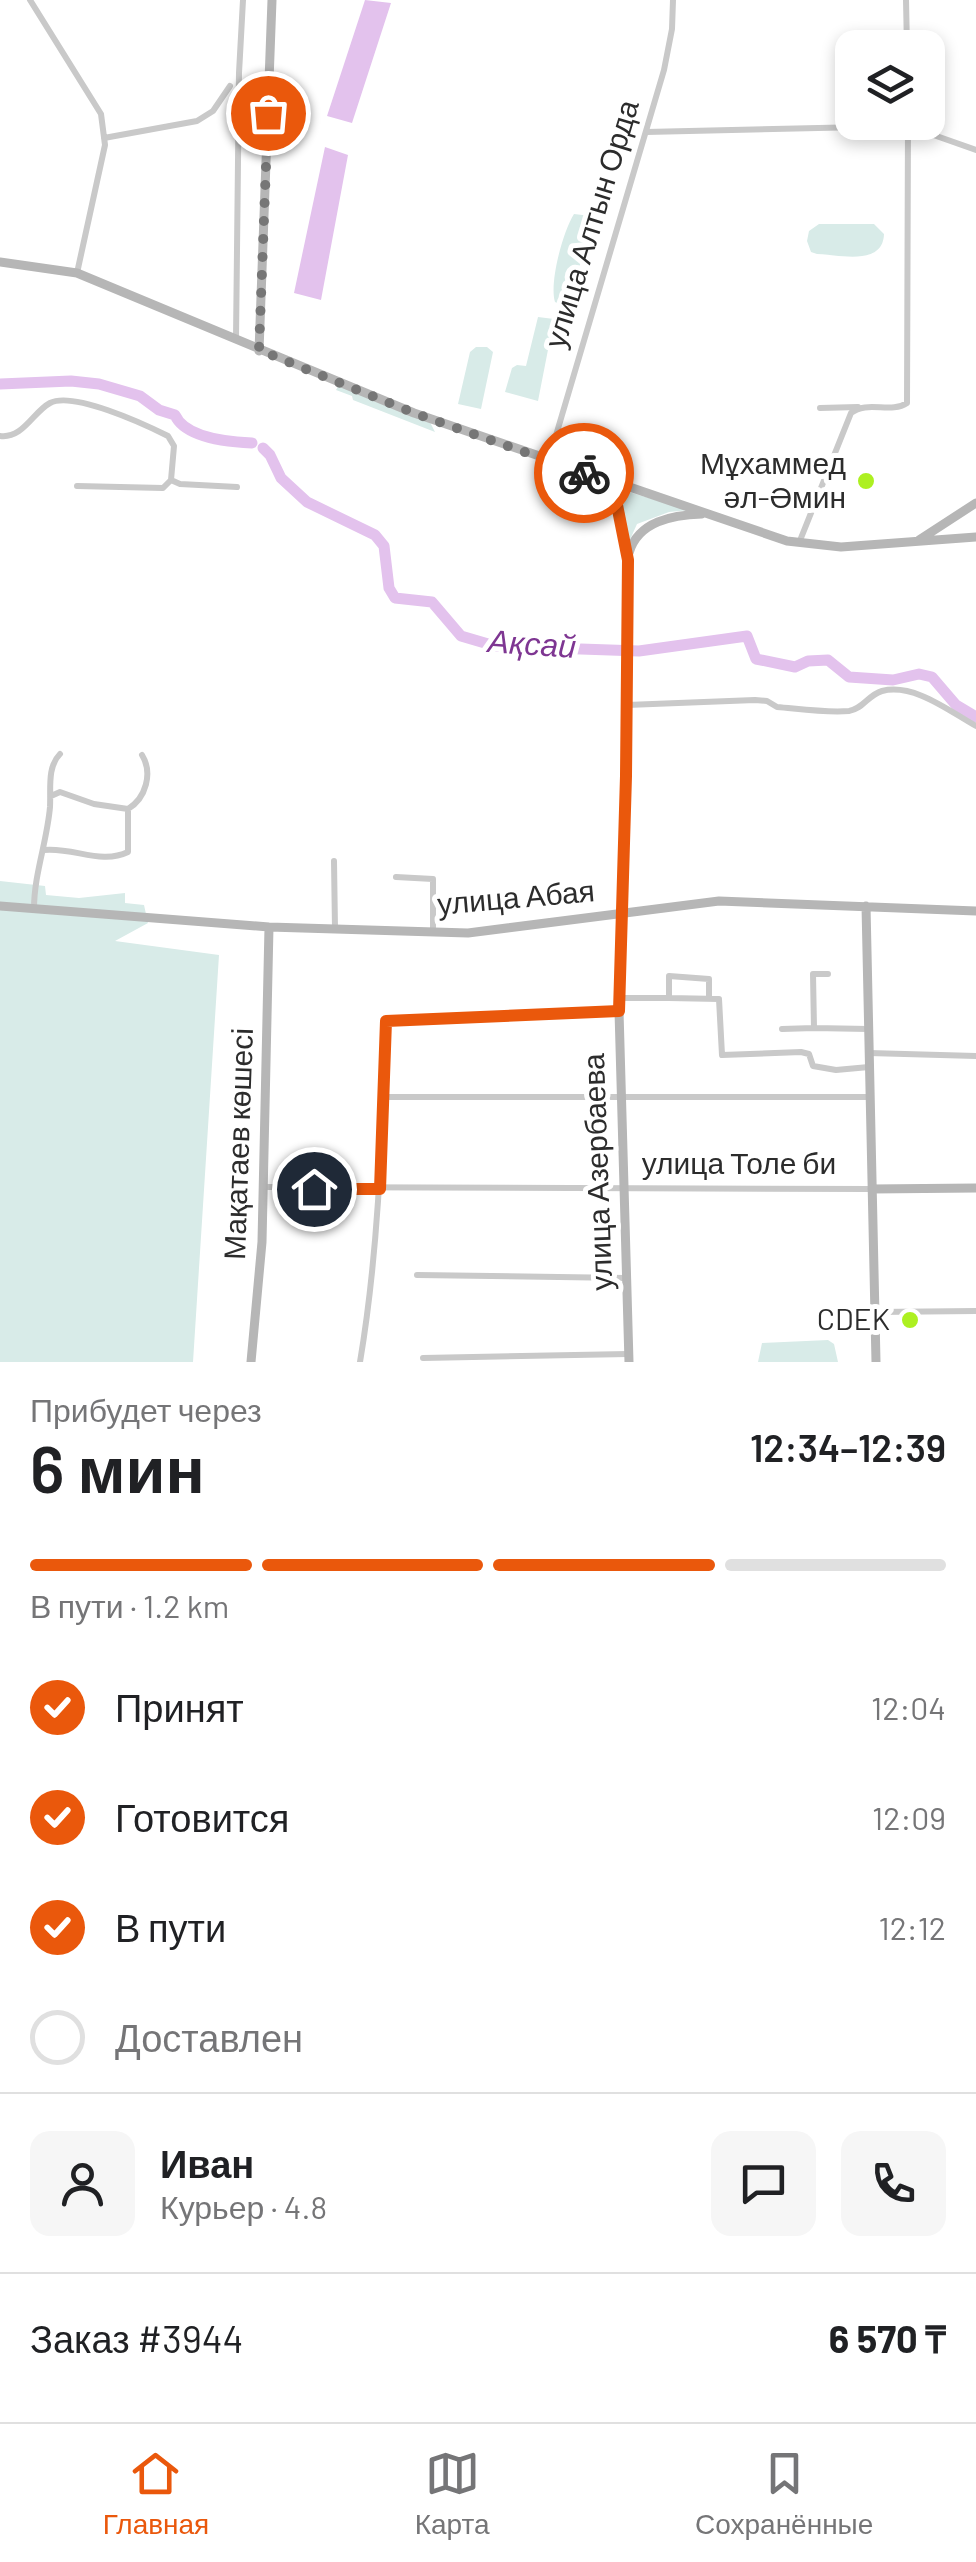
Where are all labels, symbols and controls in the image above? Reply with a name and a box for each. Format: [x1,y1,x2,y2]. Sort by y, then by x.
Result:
map controls [835,30,945,140]
button: layers [835,30,945,140]
pin [226,71,311,156]
icon: bag [241,86,296,141]
street label: улица Алтын Орда [535,95,645,352]
courier [534,423,634,523]
place label: Мұхаммед әл-Әмин [700,444,846,514]
icon: bike [557,446,612,501]
marker: Мұхаммед әл-Әмин [855,470,877,492]
water label: Ақсай [485,620,578,665]
street label: улица Абая [436,871,596,921]
street label: Мақатаев көшесі [215,1027,259,1261]
street label: улица Азербаева [574,1052,618,1291]
street label: улица Толе би [642,1144,836,1180]
pin [272,1147,357,1232]
icon: home [287,1162,342,1217]
place label: CDEK [817,1300,890,1336]
marker: CDEK [899,1309,921,1331]
text: Прибудет через [30,1390,262,1428]
text: 12:34–12:39 [750,1424,946,1470]
text: 6 мин [30,1428,205,1506]
text: В пути · 1.2 km [30,1586,229,1624]
icon: check [30,1680,85,1735]
text: Принят [115,1684,244,1730]
text: 12:04 [871,1688,946,1726]
icon: check [30,1790,85,1845]
text: Готовится [115,1794,289,1840]
text: 12:09 [872,1798,946,1836]
icon: check [30,1900,85,1955]
text: В пути [115,1904,226,1950]
text: 12:12 [878,1908,946,1946]
text: Доставлен [115,2014,303,2060]
button: person [30,2131,135,2236]
button: chat [711,2131,816,2236]
button: phone [841,2131,946,2236]
text: Иван [160,2140,254,2186]
text: Курьер · 4.8 [160,2187,327,2225]
text: Заказ #3944 [30,2315,244,2361]
text: 6 570 ₸ [829,2315,946,2361]
tab: Главная [103,2446,209,2541]
tab: Карта [415,2446,490,2541]
tab: Сохранённые [695,2446,873,2541]

